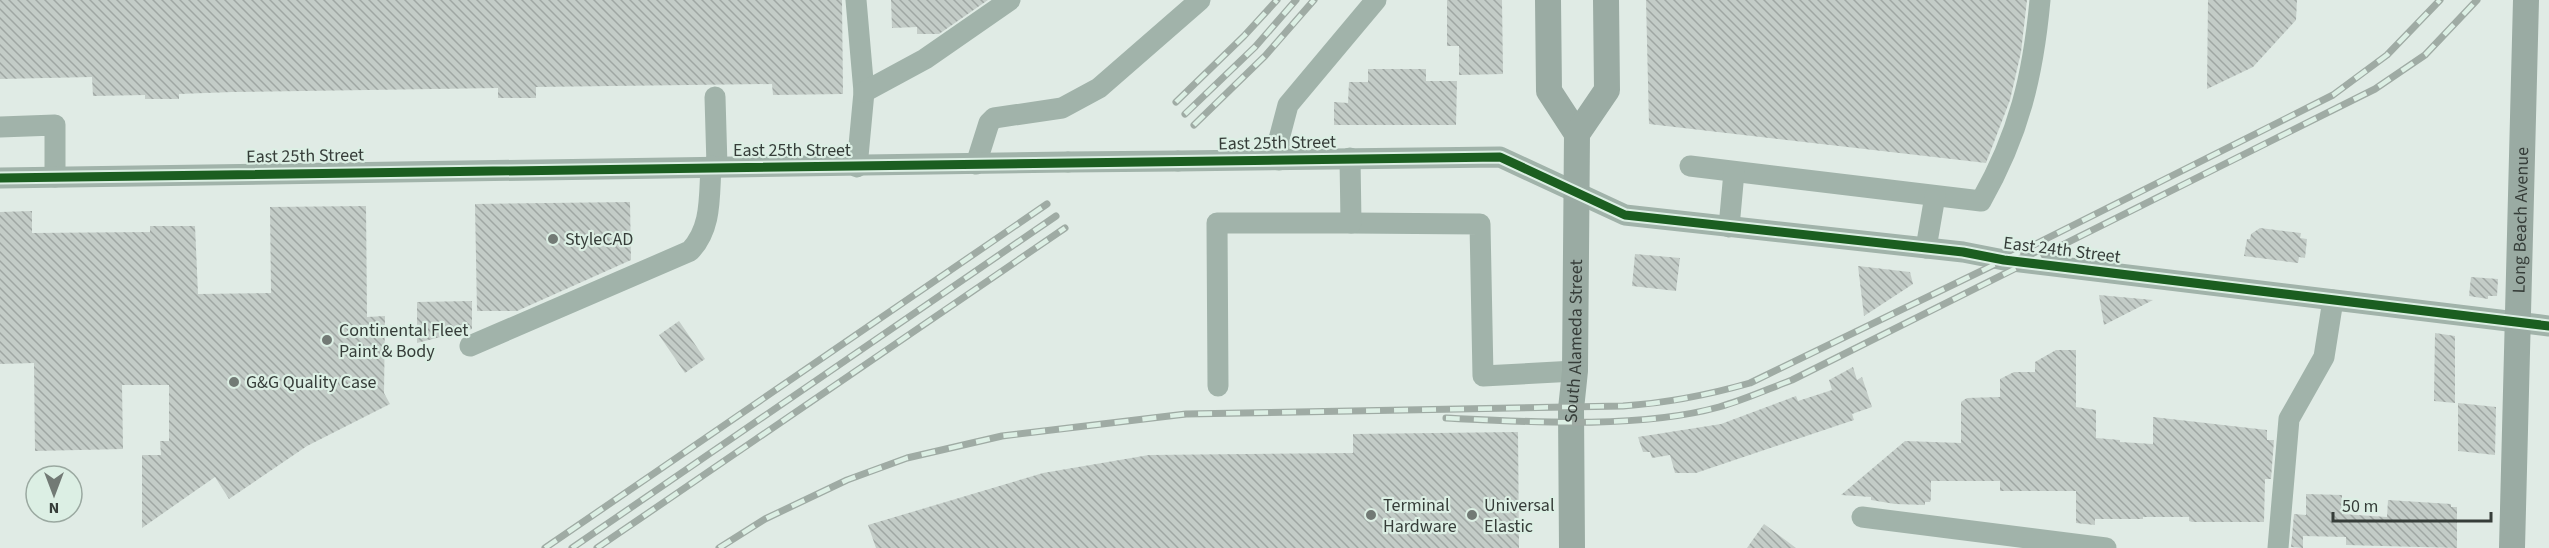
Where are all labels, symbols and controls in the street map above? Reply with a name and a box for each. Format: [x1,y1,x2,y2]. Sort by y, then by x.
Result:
street label: East 25th Street [1218,129,1336,157]
street label: East 25th Street [733,138,851,163]
street label: East 25th Street [246,142,364,170]
street label: Long Beach Avenue [2506,147,2535,294]
place label: StyleCAD [565,227,633,252]
street label: East 24th Street [2002,230,2122,270]
marker: StyleCAD [546,232,560,246]
street label: South Alameda Street [1558,259,1588,423]
place label: Continental Fleet Paint & Body [339,318,468,364]
marker: Continental Fleet Paint & Body [320,333,334,347]
place label: G&G Quality Case [246,370,377,395]
marker: G&G Quality Case [227,375,241,389]
north arrow [24,464,84,524]
scale bar [2333,485,2490,523]
place label: Terminal Hardware [1383,493,1457,539]
place label: Universal Elastic [1484,493,1555,539]
text: 50 m [2342,494,2378,519]
text: N [49,497,59,519]
marker: Terminal Hardware [1364,508,1378,522]
marker: Universal Elastic [1465,508,1479,522]

